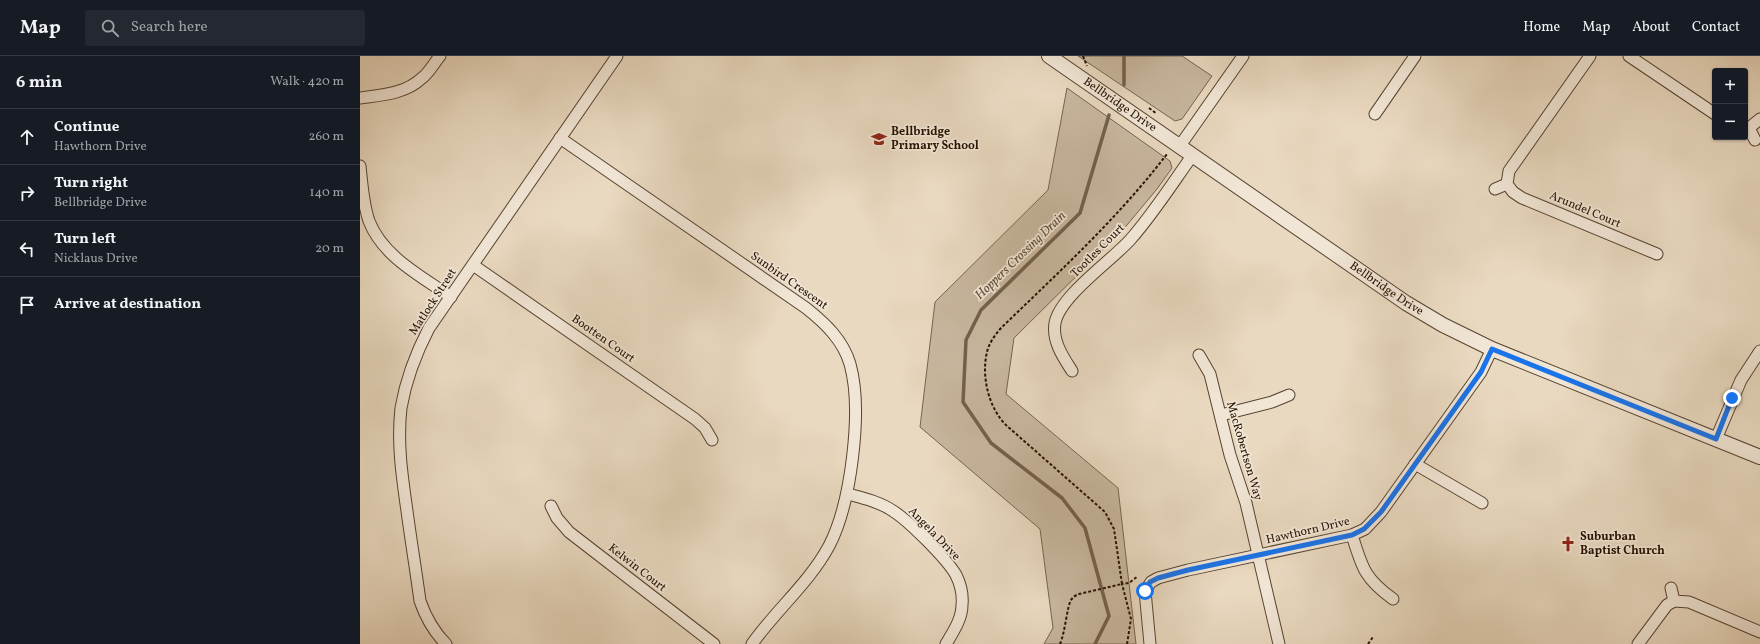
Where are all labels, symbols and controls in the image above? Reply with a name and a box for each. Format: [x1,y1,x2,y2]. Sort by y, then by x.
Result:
search box [85,10,365,46]
text: Map [20,15,61,41]
icon: search [99,17,121,39]
text: Search here [131,17,208,38]
text: Home [1523,18,1560,37]
text: Map [1582,18,1610,37]
text: About [1632,18,1670,37]
text: Contact [1692,18,1740,37]
map controls [1712,68,1748,140]
button: + [1712,68,1748,104]
text: 6 min [16,71,62,94]
text: Walk · 420 m [270,73,344,91]
street label: Bellbridge Drive [1080,74,1160,136]
button: − [1712,104,1748,140]
text: Continue [54,117,119,138]
place label: Bellbridge Primary School [891,124,979,154]
icon: ahead [16,126,38,148]
text: 260 m [309,128,344,146]
school or university icon: Bellbridge Primary School [870,130,888,148]
text: Hawthorn Drive [54,138,147,156]
text: Turn right [54,173,128,194]
icon: right [16,182,38,204]
text: 140 m [310,184,344,202]
street label: Arundel Court [1547,188,1623,232]
text: Bellbridge Drive [54,194,147,212]
water label: Hoppers Crossing Drain [971,208,1071,304]
street label: Tootles Court [1068,221,1128,281]
text: Turn left [54,229,116,250]
icon: left [16,238,38,260]
text: 20 m [315,240,344,258]
street label: Sunbird Crescent [747,248,831,314]
text: Nicklaus Drive [54,250,138,268]
street label: Bellbridge Drive [1346,258,1427,320]
street label: Matlock Street [405,266,461,338]
icon: arrive [16,294,38,316]
text: Arrive at destination [54,294,201,315]
street label: Bootten Court [568,311,638,367]
route end [1723,389,1741,407]
street label: MacRobertson Way [1222,400,1266,503]
street label: Angela Drive [904,504,964,564]
street label: Hawthorn Drive [1265,514,1352,548]
place label: Suburban Baptist Church [1580,529,1665,559]
church icon: Suburban Baptist Church [1559,535,1577,553]
street label: Kelwin Court [605,540,669,596]
route start [1136,582,1154,600]

